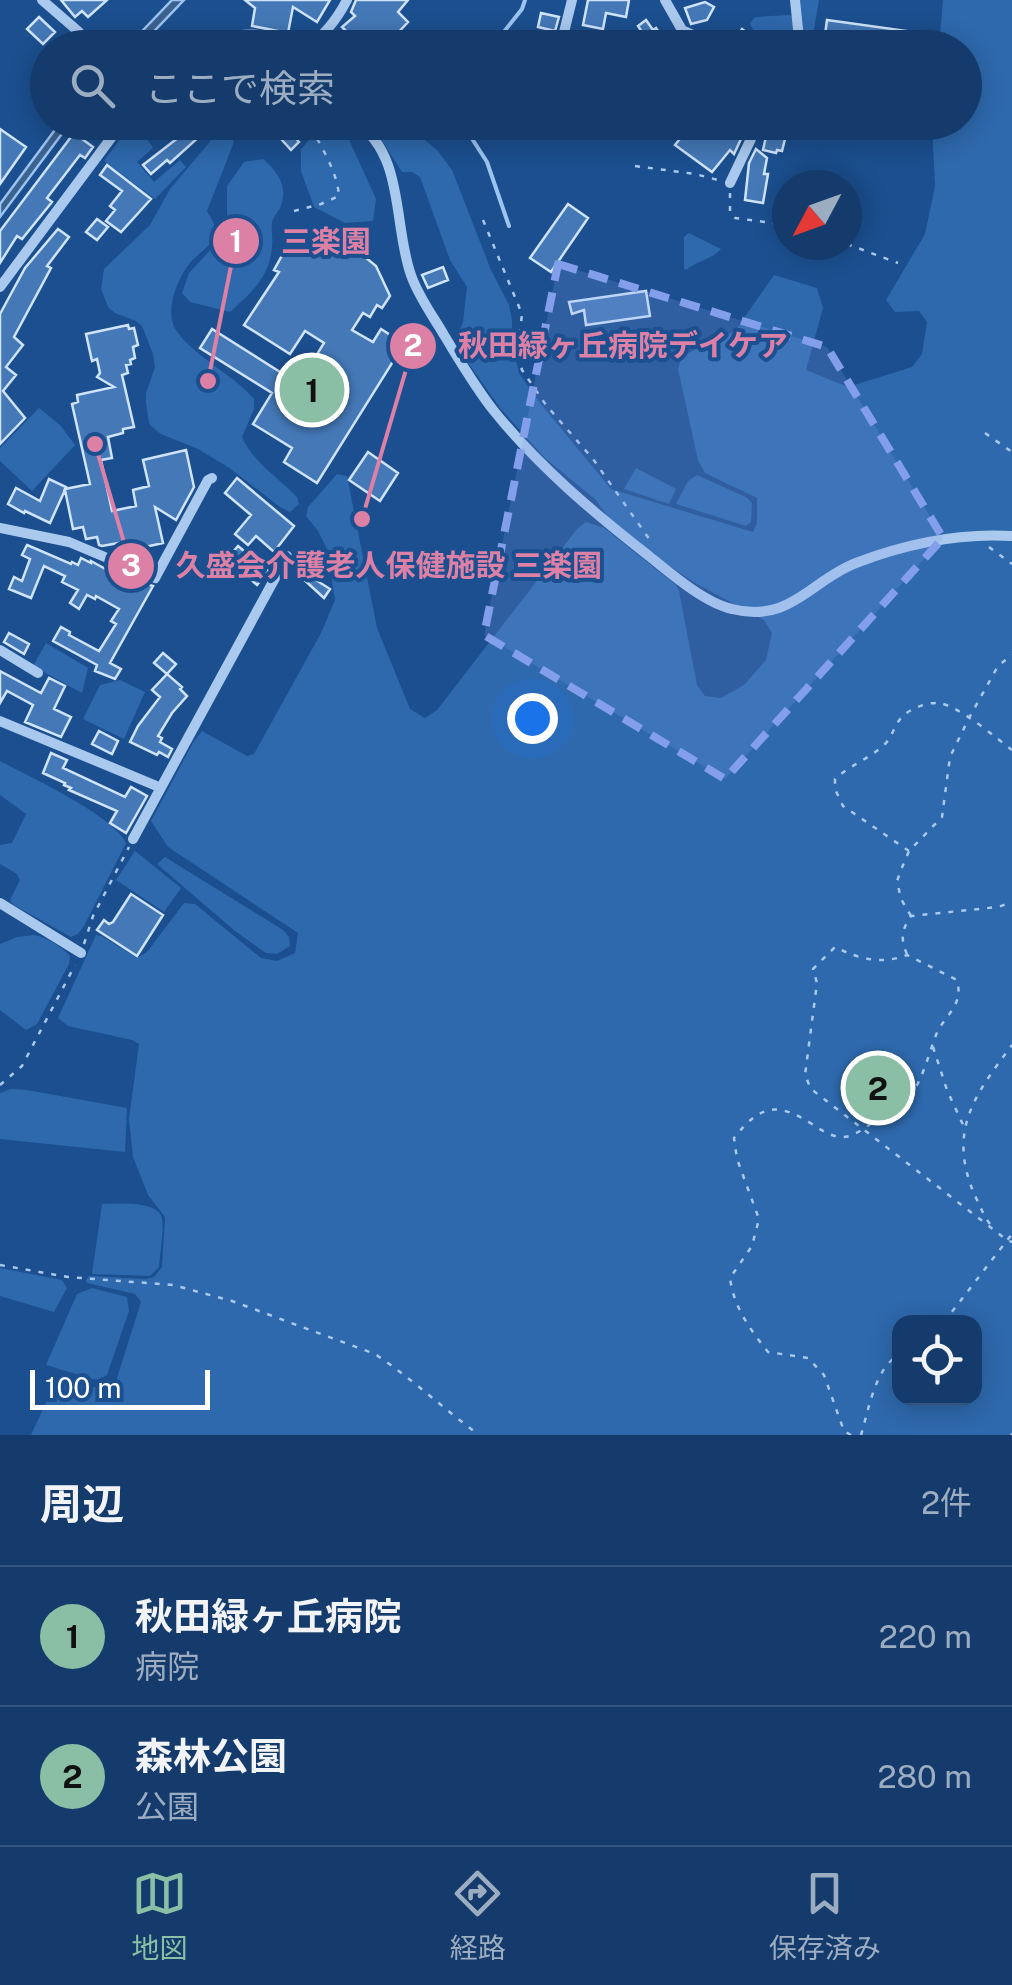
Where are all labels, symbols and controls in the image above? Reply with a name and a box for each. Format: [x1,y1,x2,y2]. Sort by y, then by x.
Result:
search box [30,30,982,140]
icon: search [65,58,120,113]
text: ここで検索 [145,66,335,111]
north arrow [772,170,862,260]
callout: 三楽園 [211,211,391,271]
text: 1 [230,223,242,259]
text: 三楽園 [281,223,371,259]
callout: 秋田緑ヶ丘病院デイケア [388,316,808,376]
text: 2 [403,327,423,363]
text: 秋田緑ヶ丘病院デイケア [458,327,788,363]
pin: 1 [280,352,344,428]
callout: 久盛会介護老人保健施設 三楽園 [106,536,623,596]
text: 3 [121,547,141,583]
text: 久盛会介護老人保健施設 三楽園 [176,547,602,583]
your location [507,693,558,744]
pin: 2 [846,1050,910,1126]
map controls [892,1315,982,1405]
button: locate [892,1315,982,1405]
scale bar [30,1365,210,1410]
text: 100 m [45,1371,122,1404]
text: 周辺 [40,1479,124,1528]
text: 2件 [921,1484,972,1521]
text: 秋田緑ヶ丘病院 [135,1594,401,1639]
text: 1 [66,1618,79,1655]
text: 220 m [879,1618,972,1655]
text: 病院 [135,1648,199,1685]
text: 森林公園 [135,1734,287,1779]
text: 2 [62,1758,83,1795]
text: 280 m [877,1758,972,1795]
text: 公園 [135,1788,199,1825]
tab: 地図 [131,1866,187,1966]
tab: 経路 [450,1866,506,1966]
tab: 保存済み [769,1866,881,1966]

